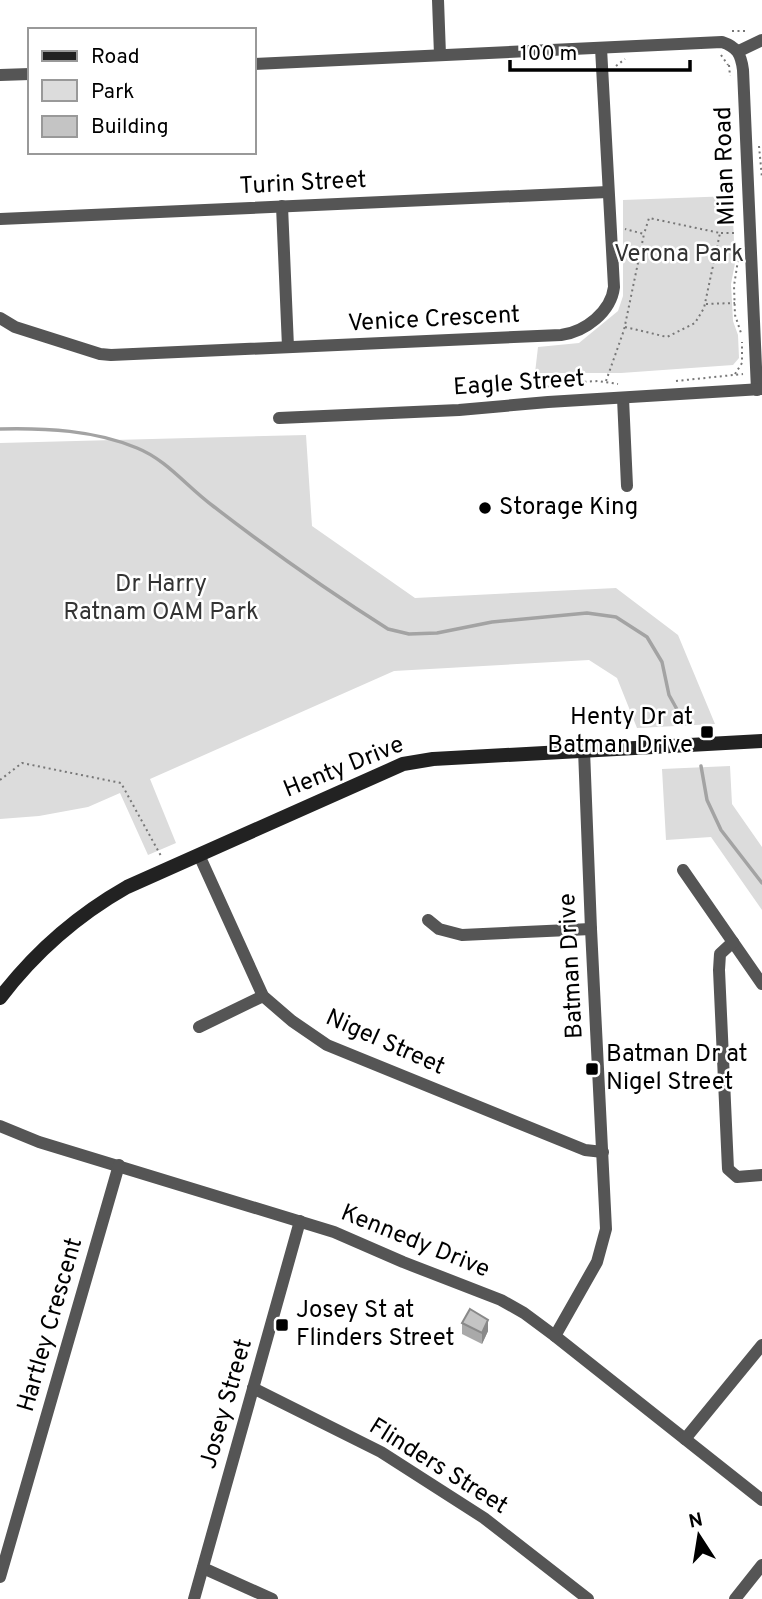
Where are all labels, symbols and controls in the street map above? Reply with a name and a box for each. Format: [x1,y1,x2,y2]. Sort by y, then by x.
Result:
legend [28,28,256,154]
scale bar [510,28,690,72]
text: 100 m [520,41,577,68]
text: Road [91,44,140,71]
text: Park [91,79,134,106]
street label: Milan Road [709,106,743,226]
text: Building [91,114,169,141]
street label: Turin Street [239,166,367,202]
park label: Verona Park [614,240,744,270]
street label: Venice Crescent [347,301,521,339]
street label: Eagle Street [452,364,586,404]
place label: Storage King [499,493,638,523]
marker: Storage King [477,500,493,516]
park label: Dr Harry Ratnam OAM Park [63,570,259,628]
place label: Henty Dr at Batman Drive [547,703,693,761]
marker: Henty Dr at Batman Drive [699,724,715,740]
street label: Henty Drive [280,730,408,806]
street label: Batman Drive [553,892,591,1040]
street label: Nigel Street [321,1003,449,1083]
place label: Batman Dr at Nigel Street [606,1040,748,1098]
marker: Batman Dr at Nigel Street [584,1061,600,1077]
street label: Kennedy Drive [336,1198,494,1286]
street label: Hartley Crescent [12,1234,90,1416]
place label: Josey St at Flinders Street [296,1296,454,1354]
marker: Josey St at Flinders Street [274,1317,290,1333]
street label: Josey Street [194,1335,260,1473]
street label: Flinders Street [363,1412,513,1522]
north arrow [664,1501,734,1571]
text: N [687,1508,705,1534]

